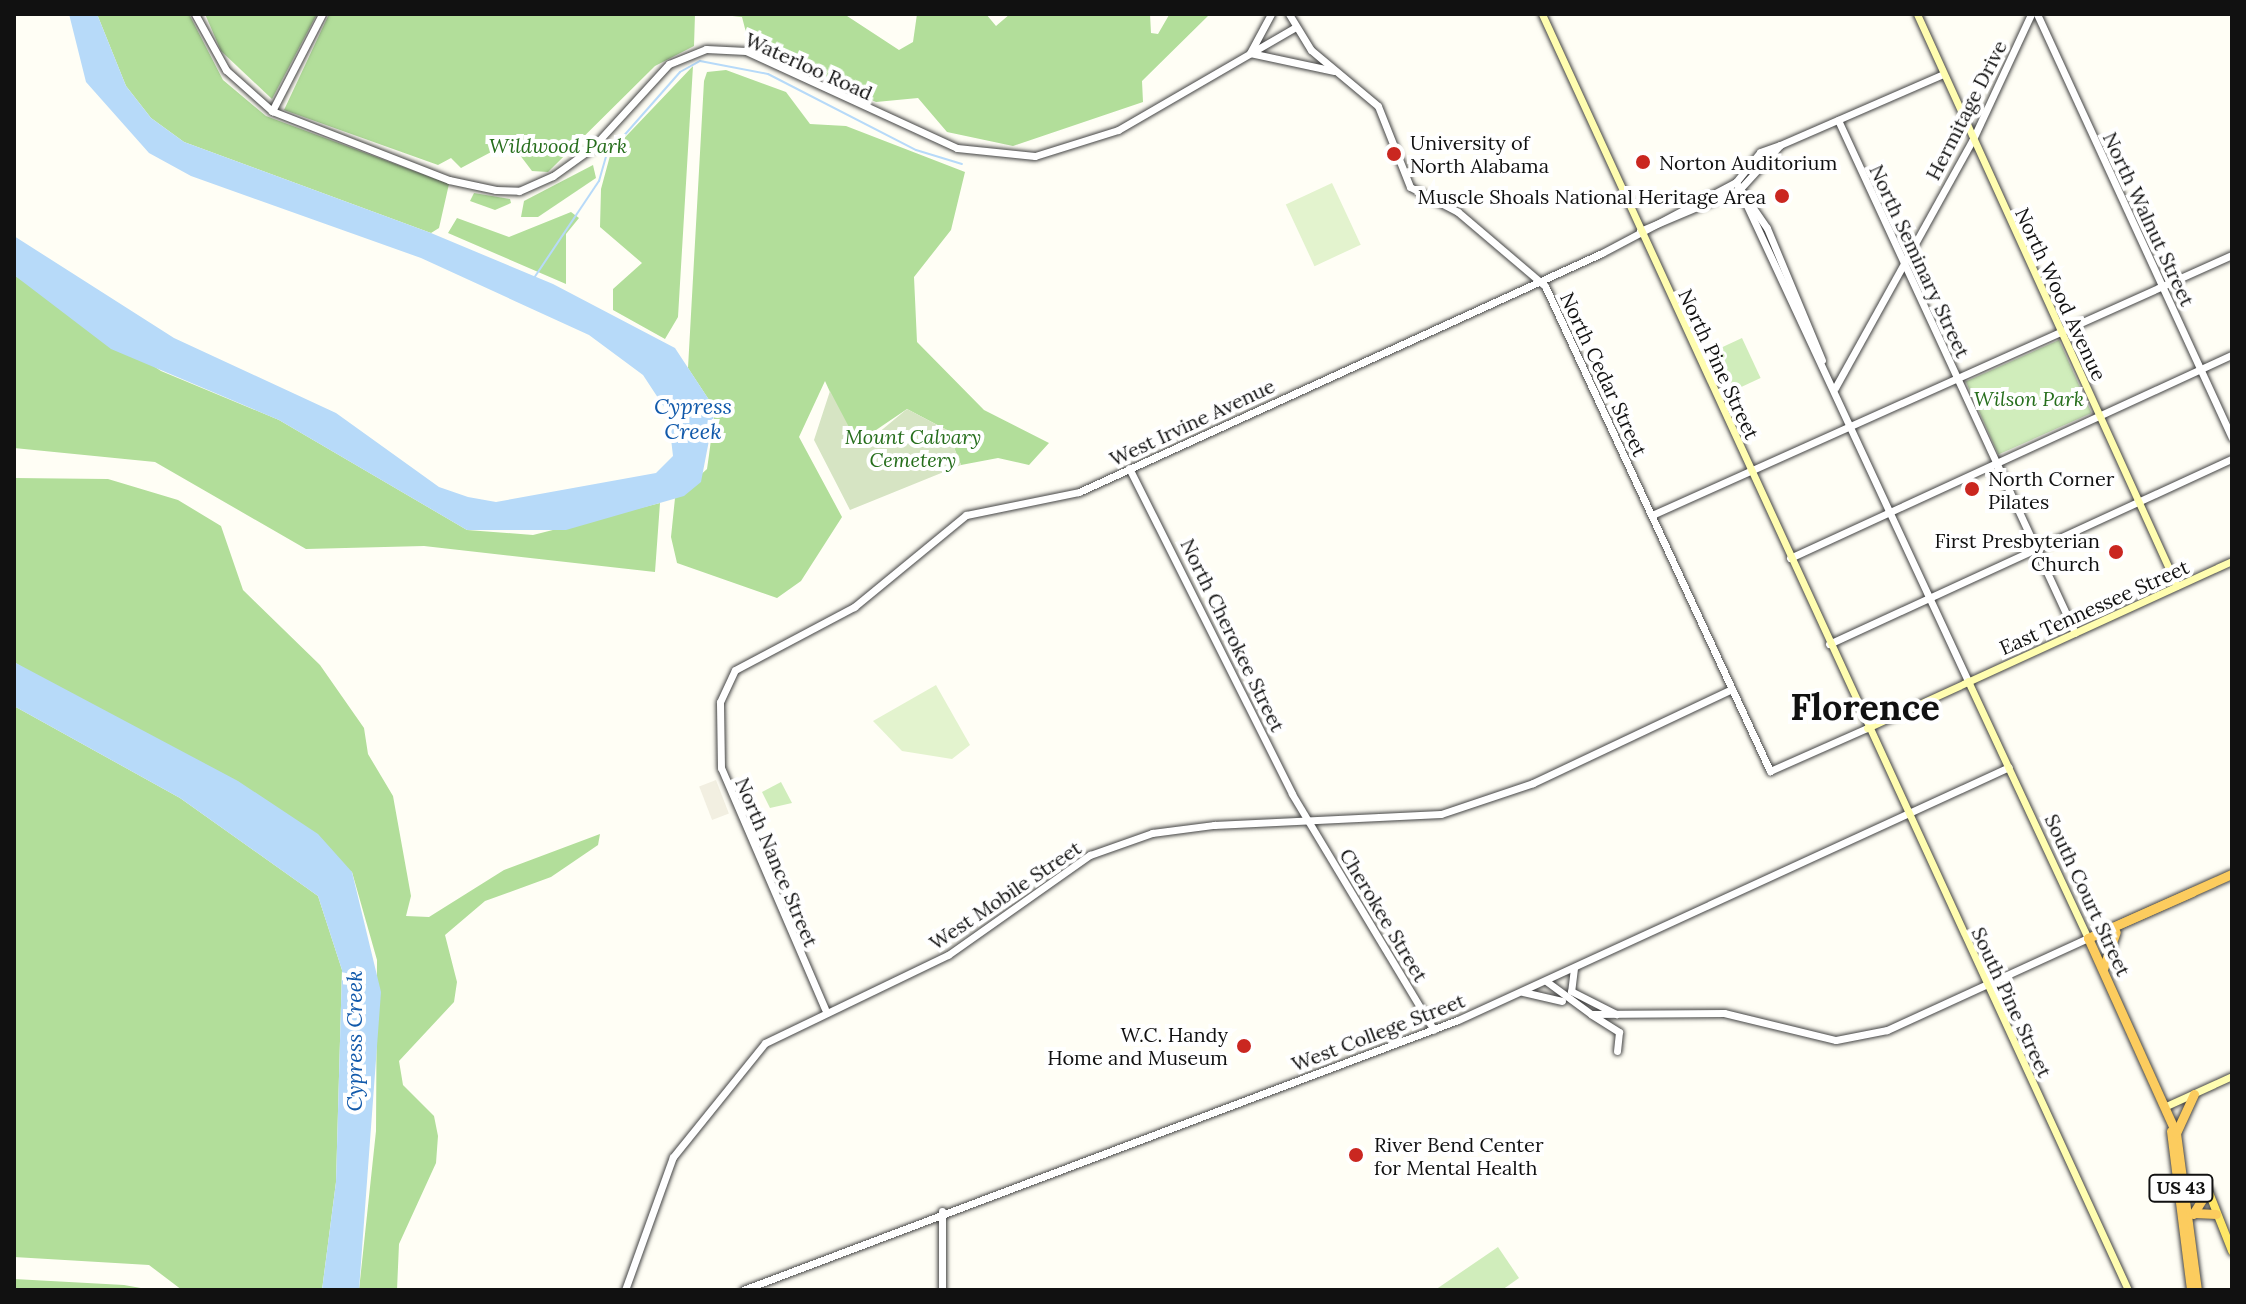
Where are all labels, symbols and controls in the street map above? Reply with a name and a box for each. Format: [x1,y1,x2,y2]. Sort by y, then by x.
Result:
street label: Waterloo Road [742,27,876,105]
street label: Hermitage Drive [1920,36,2012,184]
street label: North Walnut Street [2098,128,2200,310]
place label: University of North Alabama [1410,130,1549,177]
park label: Wildwood Park [489,133,627,157]
marker: University of North Alabama [1385,145,1403,163]
place label: Norton Auditorium [1659,150,1837,174]
marker: Norton Auditorium [1634,153,1652,171]
street label: North Seminary Street [1865,161,1975,361]
place label: Muscle Shoals National Heritage Area [1418,184,1766,208]
marker: Muscle Shoals National Heritage Area [1773,187,1791,205]
street label: North Wood Avenue [2010,204,2112,384]
street label: North Pine Street [1674,285,1764,443]
street label: North Cedar Street [1555,288,1653,460]
street label: West Irvine Avenue [1106,373,1278,471]
park label: Wilson Park [1974,386,2084,410]
water label: Cypress Creek [654,393,732,444]
park label: Mount Calvary Cemetery [845,425,981,472]
place label: North Corner Pilates [1988,466,2114,513]
marker: North Corner Pilates [1963,480,1981,498]
place label: First Presbyterian Church [1934,528,2100,575]
street label: North Cherokee Street [1176,535,1290,735]
marker: First Presbyterian Church [2107,543,2125,561]
street label: East Tennessee Street [1996,554,2192,660]
district label: Florence [1790,686,1940,730]
street label: North Nance Street [731,774,823,950]
street label: South Court Street [2040,810,2136,980]
street label: West Mobile Street [925,835,1085,955]
street label: Cherokee Street [1335,844,1433,986]
street label: South Pine Street [1967,923,2057,1081]
water label: Cypress Creek [342,970,368,1112]
street label: West College Street [1288,988,1468,1076]
place label: W.C. Handy Home and Museum [1047,1022,1228,1069]
marker: W.C. Handy Home and Museum [1235,1037,1253,1055]
place label: River Bend Center for Mental Health [1374,1132,1544,1179]
marker: River Bend Center for Mental Health [1345,1144,1367,1166]
road number: US 43 [2147,1174,2215,1202]

